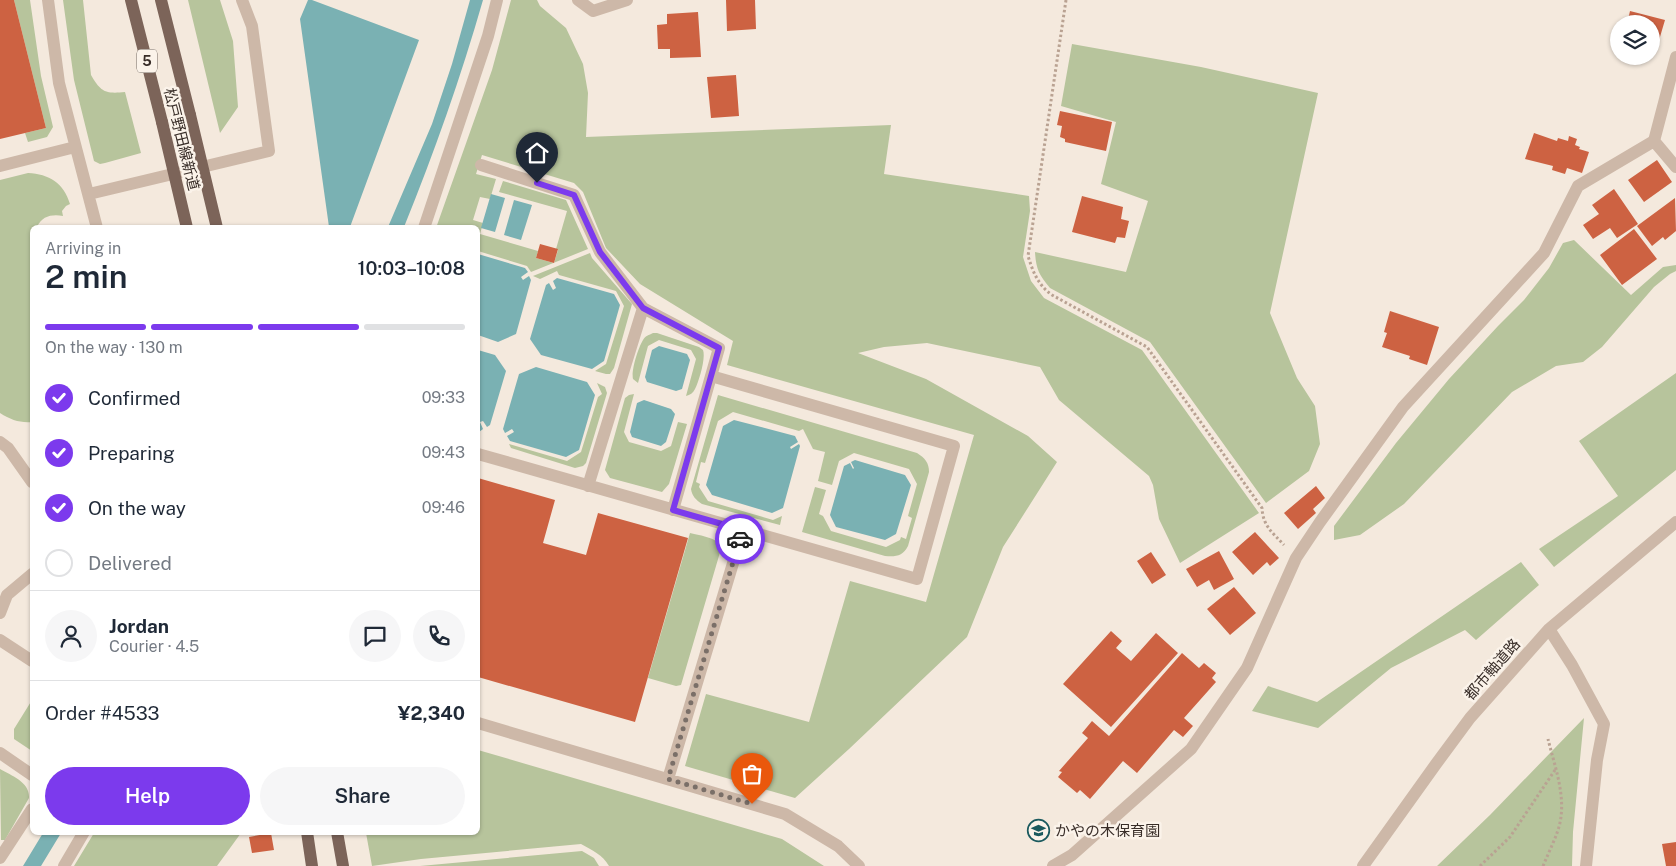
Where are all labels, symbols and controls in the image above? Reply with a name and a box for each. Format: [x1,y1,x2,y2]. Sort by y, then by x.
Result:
map controls [1610,15,1660,65]
button: layers [1610,15,1660,65]
road number: 5 [137,49,157,72]
street label: 松戸野田線新道 [161,86,203,192]
pin [516,132,558,183]
icon: home [523,139,551,167]
text: Arriving in [45,239,121,258]
text: 10:03–10:08 [358,257,465,279]
text: 2 min [45,258,128,295]
text: On the way · 130 m [45,338,183,357]
icon: check [45,384,73,412]
text: Confirmed [88,387,181,409]
text: 09:33 [422,388,465,407]
icon: check [45,439,73,467]
text: Preparing [88,442,175,464]
text: 09:43 [422,443,465,462]
icon: check [45,494,73,522]
text: On the way [88,497,186,519]
text: 09:46 [422,498,465,517]
courier [715,514,765,564]
icon: car [726,525,754,553]
text: Delivered [88,552,172,574]
button: person [45,610,97,662]
button: chat [349,610,401,662]
button: phone [413,610,465,662]
text: Jordan [109,615,169,637]
street label: 都市軸道路 [1461,635,1523,703]
text: Courier · 4.5 [109,637,199,656]
text: Order #4533 [45,702,159,724]
text: ¥2,340 [398,702,465,724]
pin [731,753,773,804]
icon: bag [738,760,766,788]
button: Help [45,767,250,825]
button: Share [260,767,465,825]
school or university icon: かやの木保育園 [1027,818,1051,842]
place label: かやの木保育園 [1055,822,1160,839]

